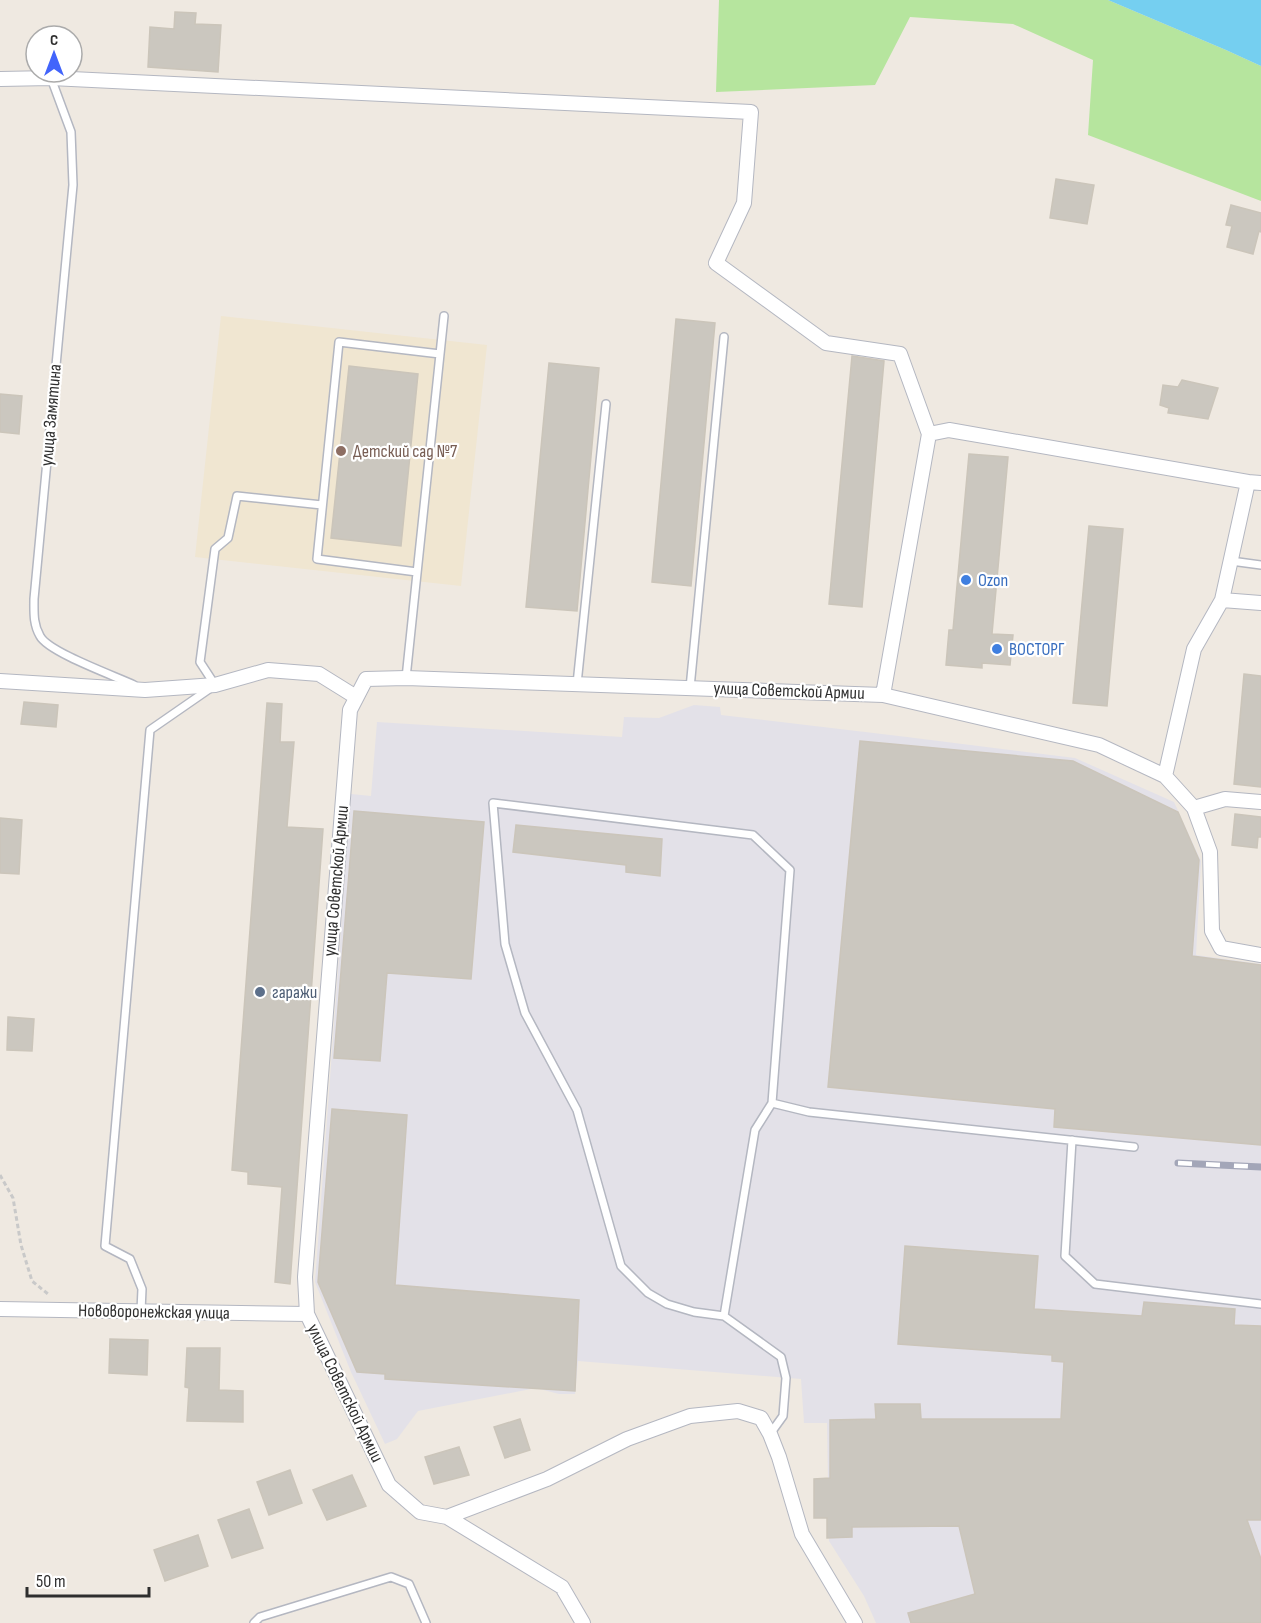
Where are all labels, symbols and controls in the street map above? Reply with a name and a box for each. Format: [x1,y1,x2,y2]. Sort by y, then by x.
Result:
north arrow [24,24,84,84]
text: С [50,31,58,50]
street label: улица Замятина [36,363,66,467]
place label: Детский сад №7 [353,441,458,462]
marker: Детский сад №7 [334,444,348,458]
place label: Ozon [978,570,1008,591]
marker: Ozon [959,573,973,587]
place label: ВОСТОРГ [1009,639,1065,660]
marker: ВОСТОРГ [990,642,1004,656]
street label: улица Советской Армии [713,678,865,704]
street label: улица Советской Армии [319,805,353,957]
place label: гаражи [272,982,317,1003]
marker: гаражи [253,985,267,999]
street label: Нововоронежская улица [78,1300,230,1324]
street label: улица Советской Армии [302,1320,388,1466]
scale bar [27,1560,148,1598]
text: 50 m [36,1571,66,1592]

